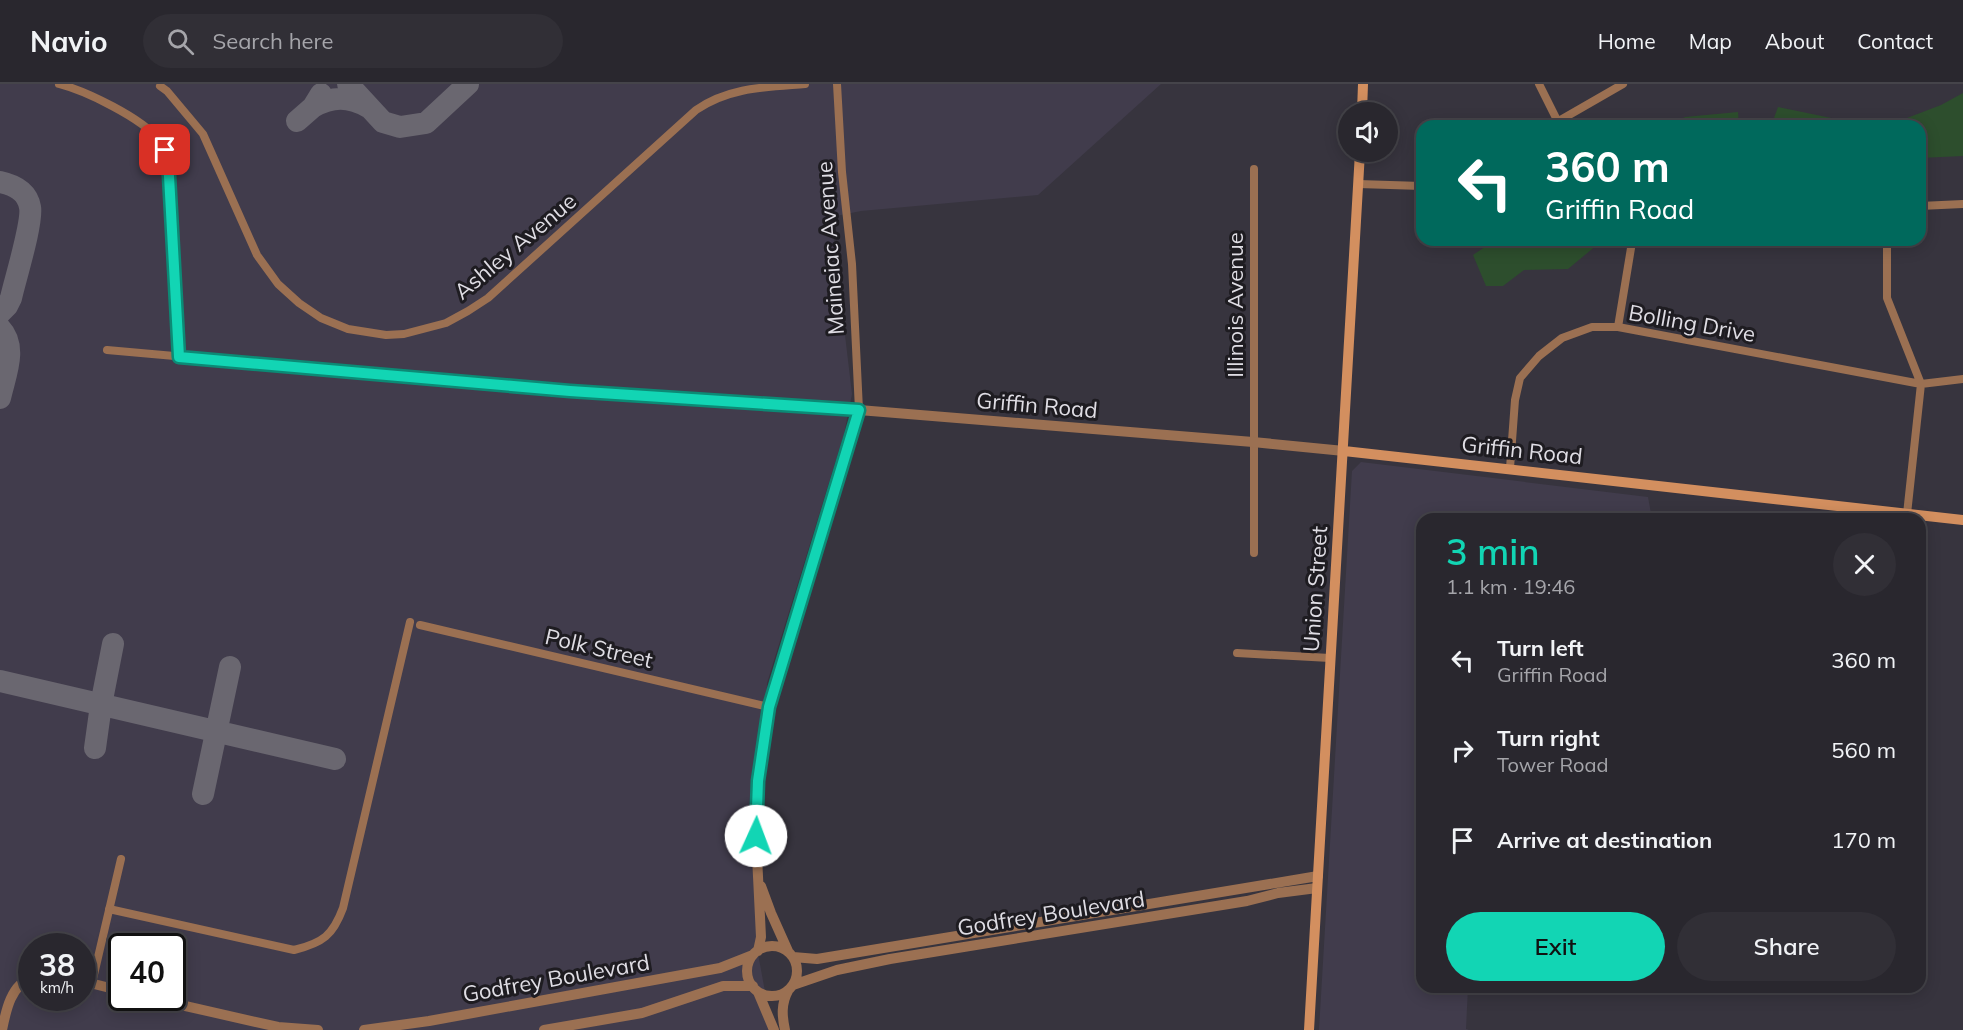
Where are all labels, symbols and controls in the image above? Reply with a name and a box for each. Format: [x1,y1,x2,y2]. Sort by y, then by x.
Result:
search box [143,14,563,68]
text: Navio [30,24,107,59]
icon: search [164,25,197,58]
text: Search here [212,27,333,55]
text: Home [1598,28,1656,54]
text: Map [1689,28,1732,54]
text: About [1765,28,1824,54]
text: Contact [1857,28,1933,54]
map controls [1338,102,1398,162]
button: sound [1338,102,1398,162]
pin [139,124,190,175]
icon: arrive [148,133,181,166]
text: 360 m [1545,140,1670,193]
icon: left [1446,144,1524,222]
street label: Maineiac Avenue [810,160,850,336]
street label: Ashley Avenue [448,187,582,305]
text: Griffin Road [1545,192,1694,226]
street label: Illinois Avenue [1221,232,1249,378]
street label: Bolling Drive [1626,298,1758,348]
street label: Griffin Road [975,386,1099,424]
street label: Griffin Road [1460,430,1584,470]
street label: Union Street [1297,525,1333,653]
text: 3 min [1446,529,1540,574]
button: close [1833,533,1896,596]
text: 1.1 km · 19:46 [1446,574,1575,599]
street label: Polk Street [542,622,656,674]
text: Turn left [1497,634,1584,662]
icon: left [1446,644,1479,677]
text: 360 m [1831,646,1896,674]
text: Griffin Road [1497,662,1608,687]
text: Turn right [1497,724,1600,752]
icon: right [1446,734,1479,767]
text: 560 m [1831,736,1896,764]
text: Tower Road [1497,752,1608,777]
position arrow [724,804,788,868]
icon: arrive [1446,824,1479,857]
text: Arrive at destination [1497,826,1712,854]
text: 170 m [1831,826,1896,854]
street label: Godfrey Boulevard [955,884,1147,942]
button: Exit [1446,912,1665,981]
button: Share [1677,912,1896,981]
speed limit sign: 40 [108,933,186,1011]
text: 38 [39,946,75,984]
street label: Godfrey Boulevard [460,948,652,1008]
text: km/h [40,978,74,997]

